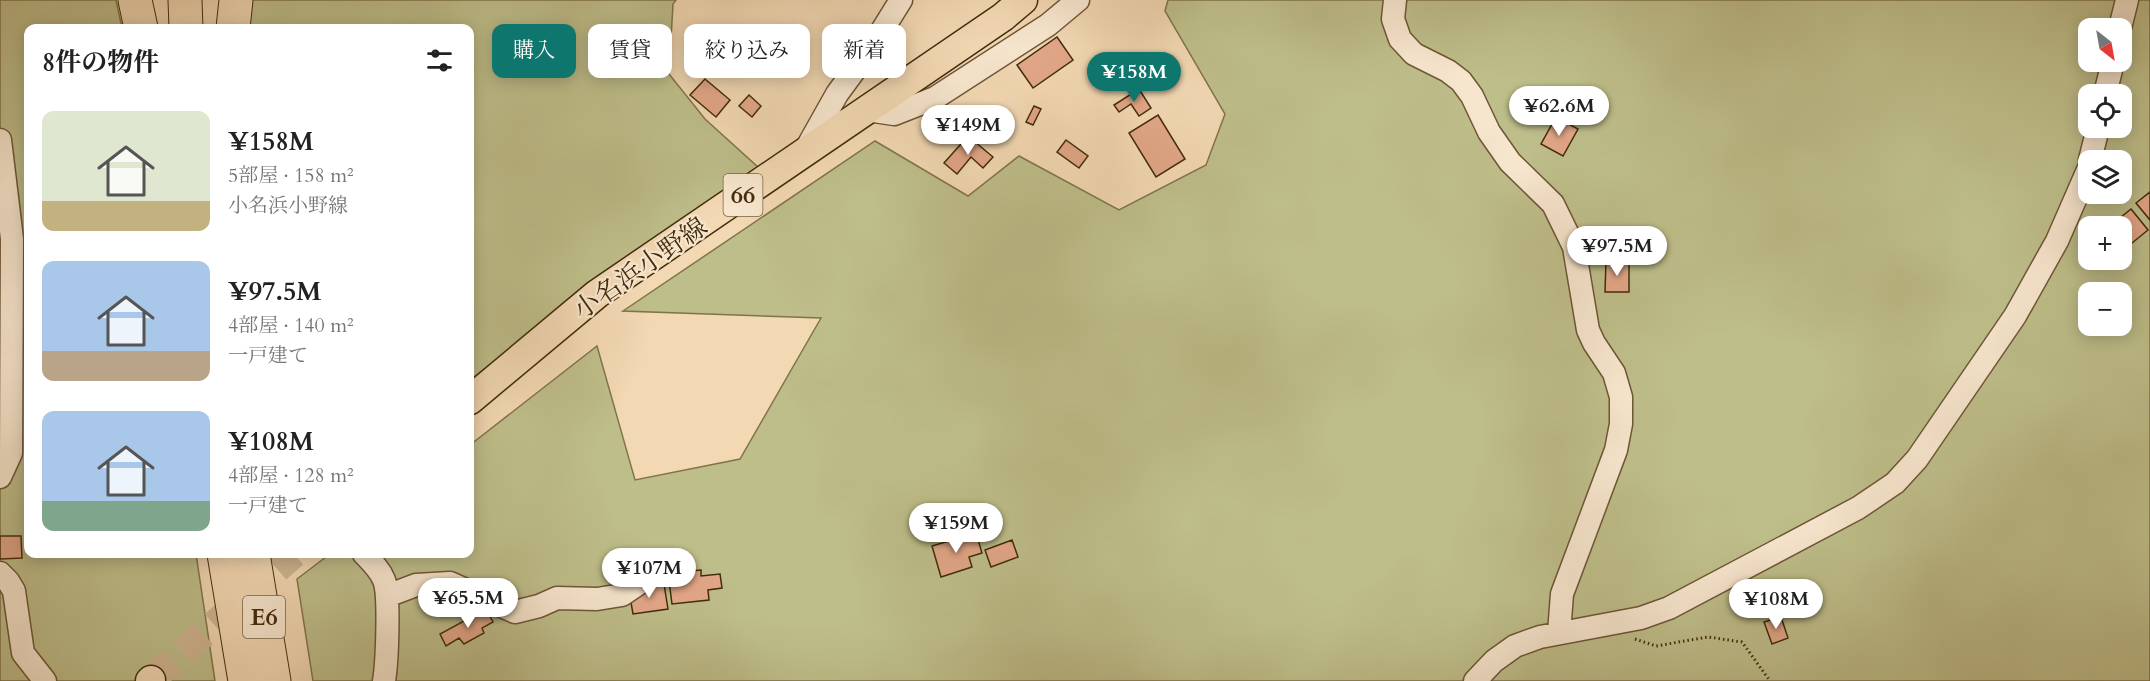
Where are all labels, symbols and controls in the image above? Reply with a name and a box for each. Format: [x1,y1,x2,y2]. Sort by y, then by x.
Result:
north arrow [2078,18,2132,72]
map controls [2078,18,2132,336]
chip: 購入 [492,24,576,78]
chip: 賃貸 [588,24,672,78]
chip: 絞り込み [684,24,810,78]
chip: 新着 [822,24,906,78]
icon: filters [423,44,456,77]
text: 8件の物件 [42,45,159,80]
pin: ¥158M [1092,52,1176,103]
text: ¥158M [1101,58,1167,85]
button: locate [2078,84,2132,138]
pin: ¥62.6M [1510,86,1608,137]
text: ¥62.6M [1523,92,1595,119]
pin: ¥149M [926,105,1010,156]
text: ¥149M [935,111,1001,138]
text: ¥158M [228,124,314,159]
icon: home [90,135,162,207]
button: layers [2078,150,2132,204]
text: 5部屋 · 158 m² [228,162,354,189]
road number: 66 [724,174,762,216]
text: 小名浜小野線 [228,192,348,219]
street label: 小名浜小野線 [566,209,714,327]
button: + [2078,216,2132,270]
pin: ¥97.5M [1568,226,1666,277]
text: ¥97.5M [1581,232,1653,259]
text: ¥97.5M [228,274,321,309]
button: − [2078,282,2132,336]
icon: home [90,285,162,357]
text: 4部屋 · 140 m² [228,312,354,339]
text: 一戸建て [228,342,308,369]
text: ¥108M [228,424,314,459]
icon: home [90,435,162,507]
text: 4部屋 · 128 m² [228,462,354,489]
text: 一戸建て [228,492,308,519]
pin: ¥159M [914,503,998,554]
text: ¥159M [923,509,989,536]
pin: ¥107M [607,548,691,599]
text: ¥107M [616,554,682,581]
pin: ¥65.5M [419,578,517,629]
pin: ¥108M [1734,579,1818,630]
text: ¥65.5M [432,584,504,611]
text: ¥108M [1743,585,1809,612]
road number: E6 [243,596,285,638]

